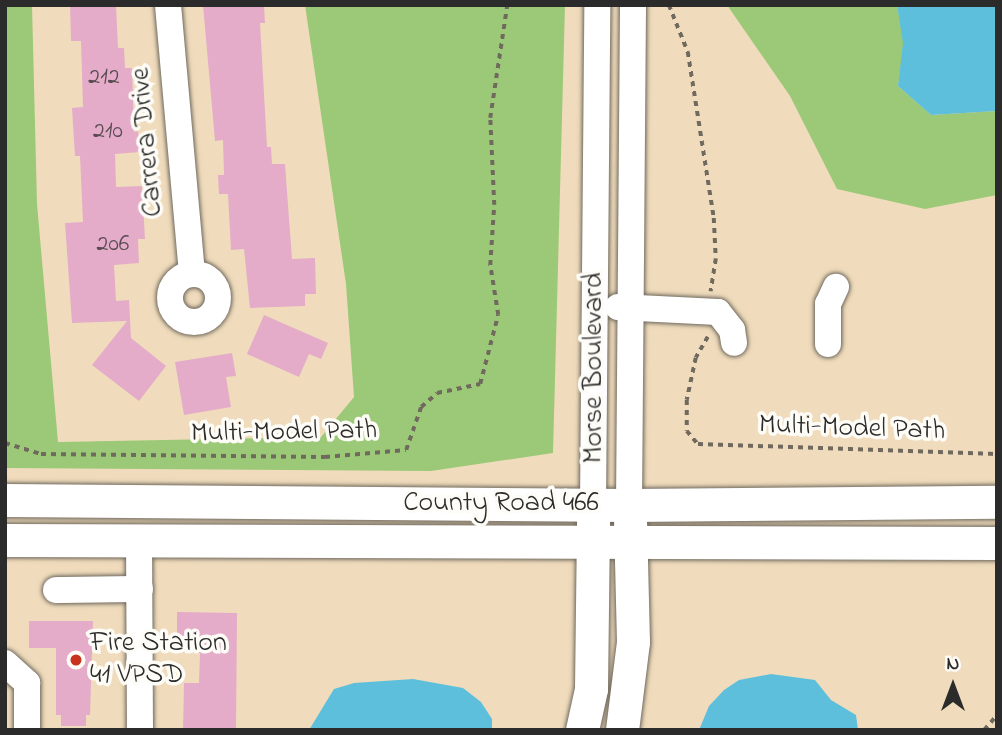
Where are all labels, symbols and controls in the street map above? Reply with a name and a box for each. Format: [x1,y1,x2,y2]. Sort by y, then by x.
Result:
house number: 212 [88,64,120,92]
street label: Carrera Drive [125,66,171,218]
house number: 210 [93,118,123,146]
house number: 206 [97,231,129,259]
street label: Morse Boulevard [578,273,612,463]
street label: Multi-Model Path [758,409,946,449]
street label: Multi-Model Path [190,415,378,451]
street label: County Road 466 [403,487,599,521]
place label: Fire Station 41 VPSD [90,627,227,693]
north arrow [918,651,988,721]
text: N [947,651,959,678]
marker: Fire Station 41 VPSD [68,652,84,668]

